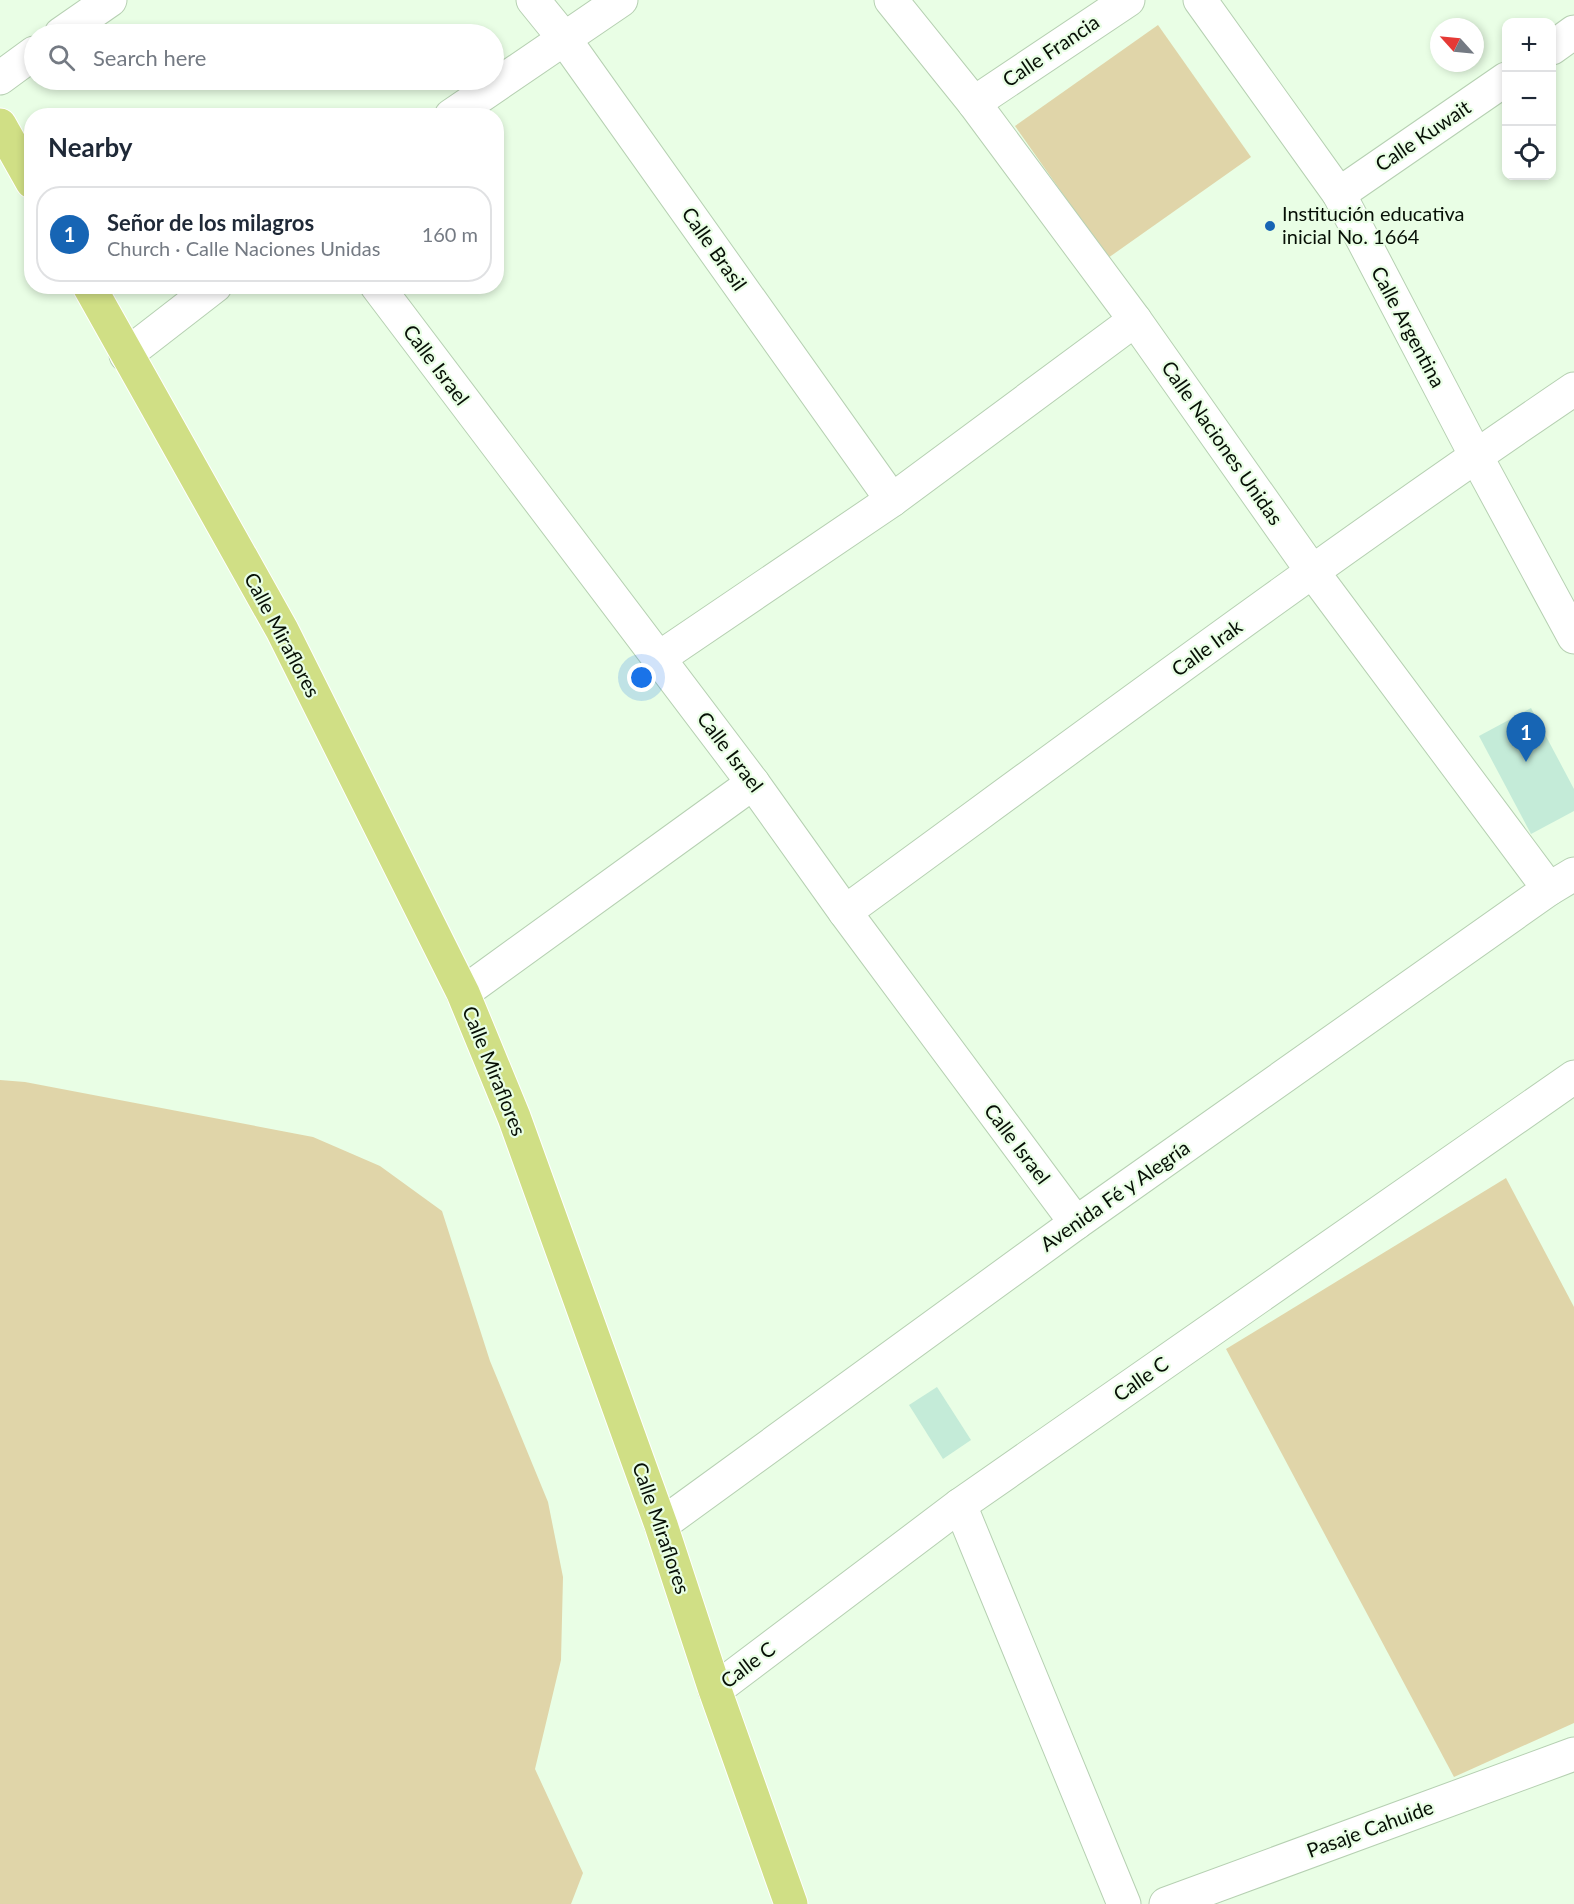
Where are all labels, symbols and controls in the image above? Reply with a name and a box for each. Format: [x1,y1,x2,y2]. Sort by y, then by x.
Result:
street label: Calle Francia [998,9,1103,91]
north arrow [1430,18,1484,72]
map controls [1502,18,1556,180]
button: + [1502,18,1556,72]
search box [24,24,504,90]
icon: search [45,41,78,74]
text: Search here [93,44,206,71]
button: − [1502,72,1556,126]
street label: Calle Kuwait [1370,95,1475,176]
button: locate [1502,126,1556,180]
text: Nearby [48,131,133,163]
place label: Institución educativa inicial No. 1664 [1282,201,1465,248]
street label: Calle Brasil [677,202,752,295]
text: Señor de los milagros [107,209,314,236]
marker: Institución educativa inicial No. 1664 [1263,219,1277,233]
text: 1 [64,222,75,246]
text: 160 m [422,222,478,246]
text: Church · Calle Naciones Unidas [107,236,380,260]
street label: Calle Argentina [1367,262,1451,391]
street label: Calle Israel [399,319,475,409]
street label: Calle Naciones Unidas [1157,356,1288,529]
street label: Calle Miraflores [240,568,326,701]
street label: Calle Irak [1167,613,1247,681]
your location [627,663,656,692]
street label: Calle Israel [693,706,769,796]
pin: 1 [1506,712,1546,762]
street label: Calle Miraflores [458,1002,532,1139]
street label: Calle Israel [980,1098,1056,1188]
street label: Avenida Fé y Alegría [1035,1135,1194,1256]
street label: Calle C [1108,1351,1173,1406]
street label: Calle Miraflores [628,1459,696,1597]
street label: Calle C [716,1636,779,1692]
street label: Pasaje Cahuide [1303,1794,1436,1862]

